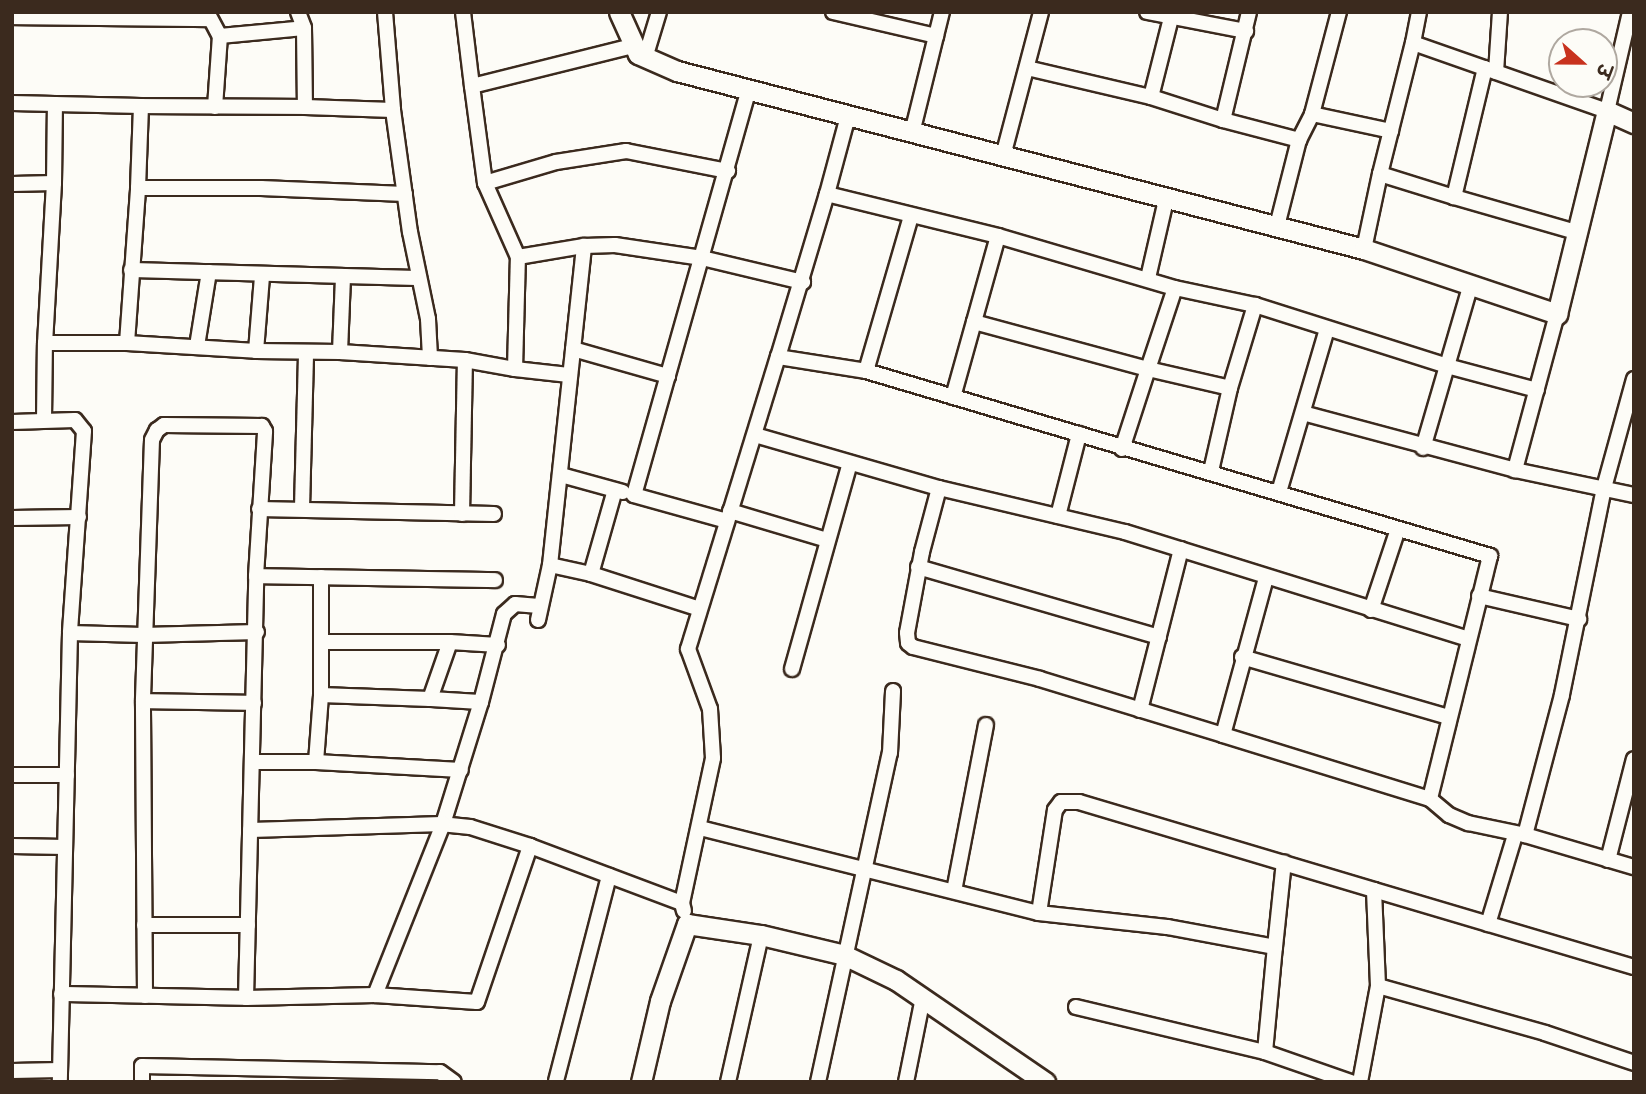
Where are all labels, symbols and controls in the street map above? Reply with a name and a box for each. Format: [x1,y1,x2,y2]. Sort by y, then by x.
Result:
north arrow [1548,28,1618,98]
text: उ [1588,60,1614,80]

